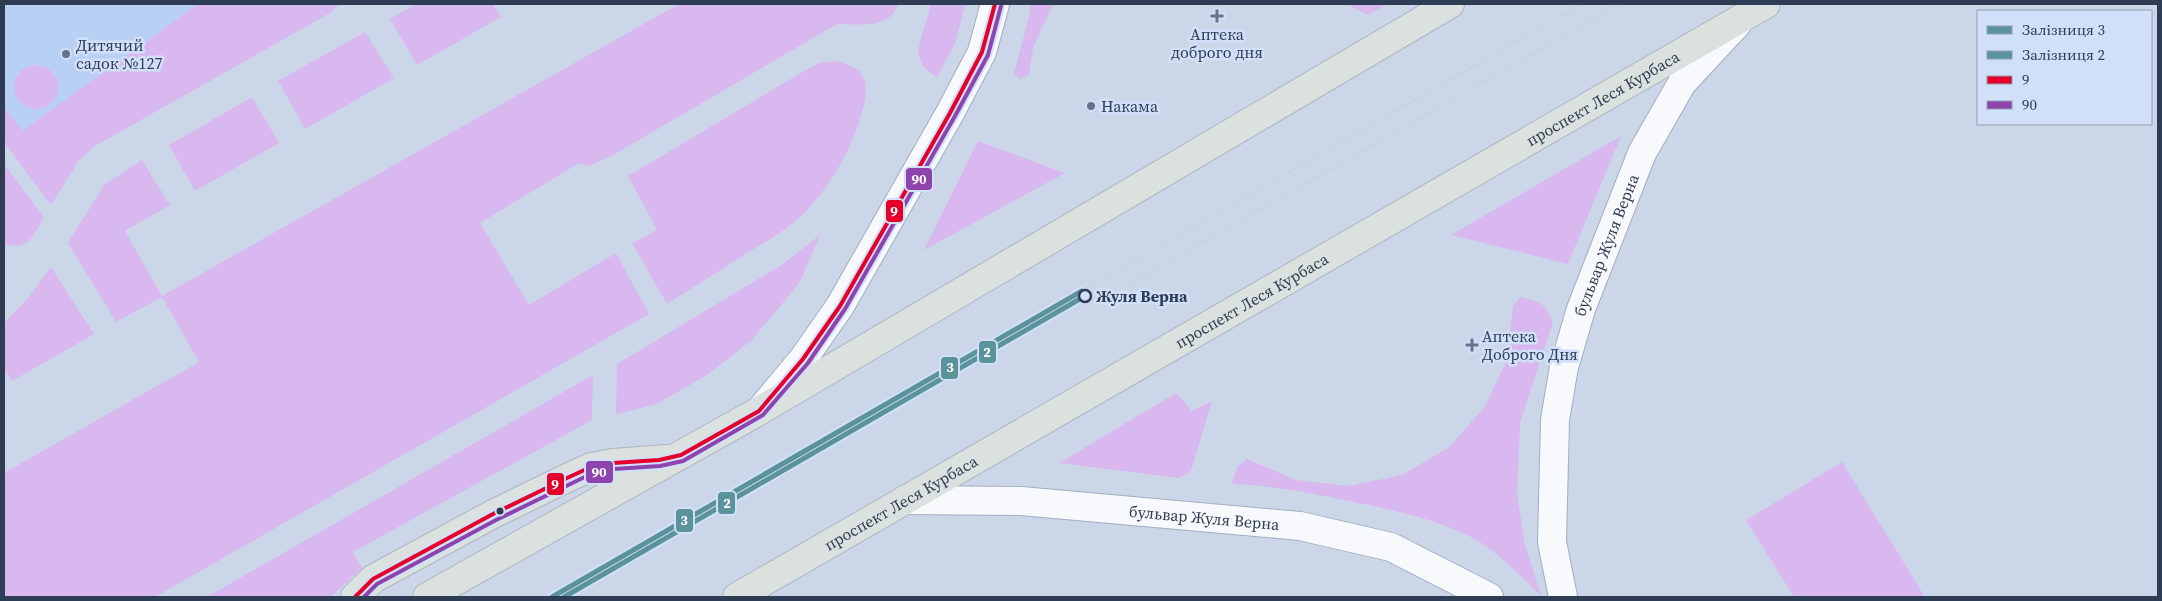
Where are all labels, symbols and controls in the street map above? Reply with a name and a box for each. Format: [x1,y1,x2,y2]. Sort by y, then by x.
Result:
marker: Аптека доброго дня [1211,10,1223,22]
legend [1977,10,2152,125]
text: Залізниця 3 [2022,19,2105,40]
place label: Аптека доброго дня [1171,23,1263,63]
place label: Дитячий садок №127 [76,34,163,74]
text: Залізниця 2 [2022,44,2105,65]
street label: проспект Леся Курбаса [1522,45,1684,151]
marker: Дитячий садок №127 [60,48,72,60]
text: 9 [2022,69,2030,90]
text: 90 [2022,94,2037,115]
place label: Накама [1101,95,1159,117]
marker: Накама [1085,100,1097,112]
line badge: 90 [905,167,933,191]
text: 90 [911,169,927,189]
street label: бульвар Жуля Верна [1569,170,1644,319]
line badge: 9 [885,199,904,223]
text: 9 [890,201,898,221]
street label: проспект Леся Курбаса [1171,247,1333,353]
place label: Жуля Верна [1096,285,1188,307]
marker: Жуля Верна [1078,289,1092,303]
place label: Аптека Доброго Дня [1482,325,1578,365]
marker: Аптека Доброго Дня [1466,339,1478,351]
line badge: 2 [978,340,997,364]
text: 2 [983,342,991,362]
line badge: 3 [940,356,959,380]
text: 3 [946,357,954,377]
street label: проспект Леся Курбаса [820,449,982,556]
line badge: 90 [585,460,614,484]
text: 90 [591,462,607,482]
line badge: 9 [546,472,565,496]
text: 9 [551,474,559,494]
line badge: 2 [717,491,736,515]
text: 2 [723,493,731,513]
street label: бульвар Жуля Верна [1128,500,1281,535]
unlabelled marker [495,506,505,516]
line badge: 3 [675,508,694,533]
text: 3 [680,510,688,530]

